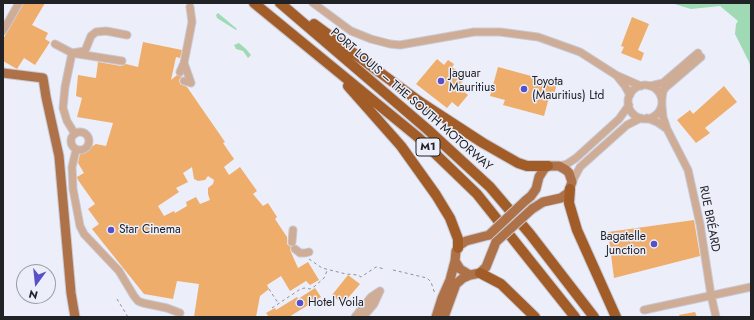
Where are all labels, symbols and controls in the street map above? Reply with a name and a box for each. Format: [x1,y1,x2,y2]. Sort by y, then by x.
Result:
street label: PORT LOUIS – THE SOUTH MOTORWAY [327,26,495,174]
place label: Jaguar Mauritius [449,67,495,95]
place label: Toyota (Mauritius) Ltd [532,75,604,103]
marker: Jaguar Mauritius [436,76,446,86]
marker: Toyota (Mauritius) Ltd [519,84,529,94]
road number: M1 [416,138,440,156]
street label: RUE BRÉARD [696,185,722,253]
place label: Star Cinema [119,223,181,237]
marker: Star Cinema [106,225,116,235]
place label: Bagatelle Junction [600,230,646,258]
marker: Bagatelle Junction [649,239,659,249]
north arrow [16,264,56,304]
text: N [27,286,39,303]
place label: Hotel Voila [308,296,364,310]
marker: Hotel Voila [295,298,305,308]

